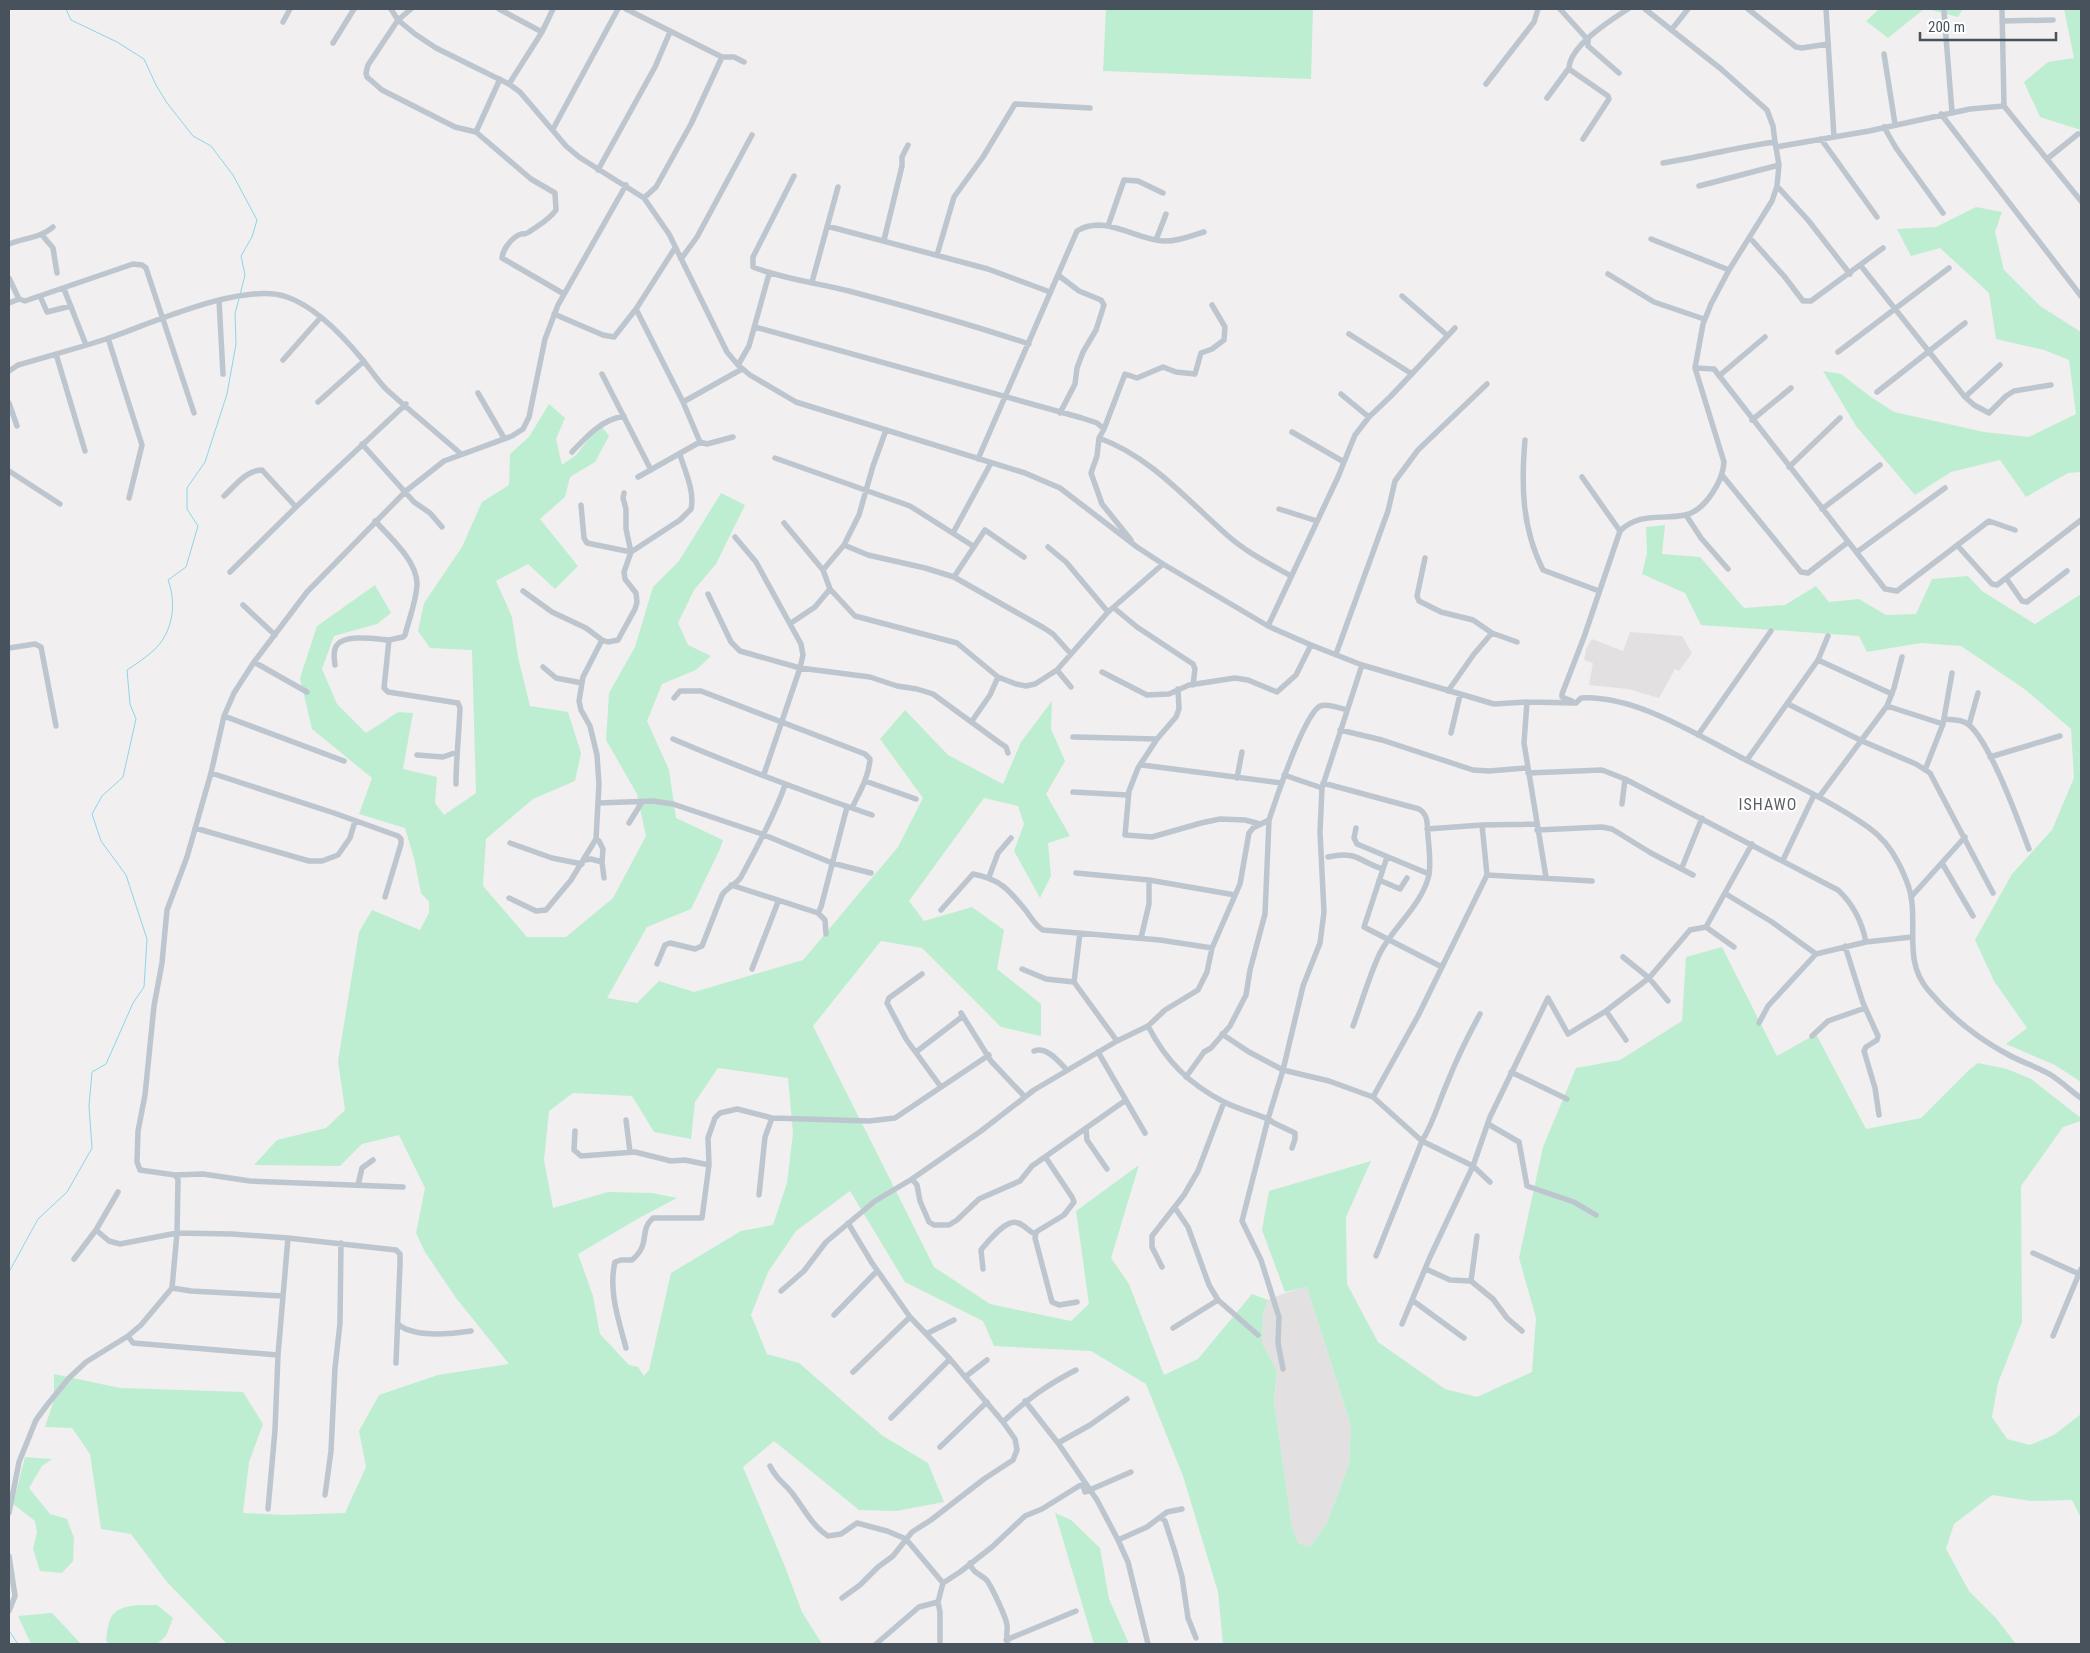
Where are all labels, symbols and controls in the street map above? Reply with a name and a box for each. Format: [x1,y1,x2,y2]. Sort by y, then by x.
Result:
scale bar [1920,10,2056,42]
text: 200 m [1928,18,1965,36]
district label: ISHAWO [1739,795,1797,814]

